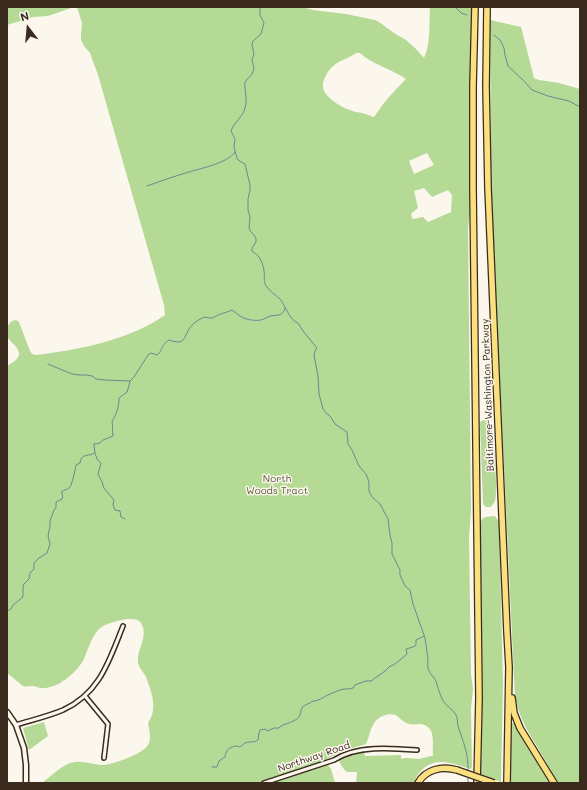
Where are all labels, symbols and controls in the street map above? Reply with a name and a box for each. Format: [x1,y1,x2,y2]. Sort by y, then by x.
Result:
north arrow [8,8,48,48]
text: N [18,8,31,24]
street label: Baltimore-Washington Parkway [479,319,497,471]
park label: North Woods Tract [246,473,308,496]
street label: Northway Road [276,739,352,775]

